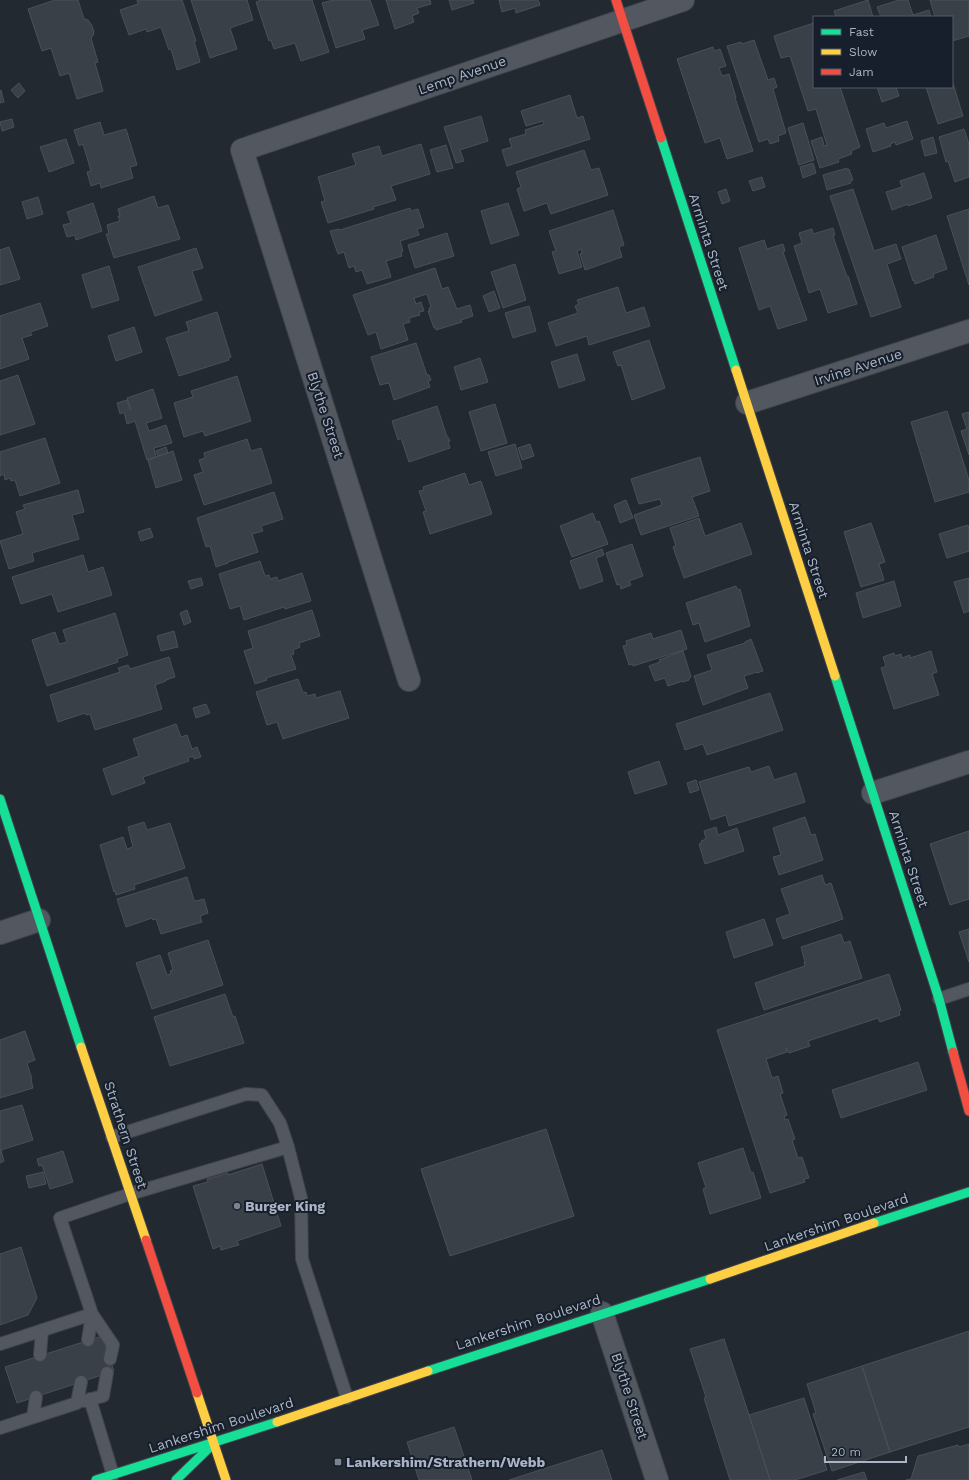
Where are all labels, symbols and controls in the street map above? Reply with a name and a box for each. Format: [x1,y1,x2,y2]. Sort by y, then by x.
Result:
legend [813,16,953,88]
text: Fast [849,25,874,39]
text: Slow [849,45,877,59]
street label: Lemp Avenue [416,52,508,98]
text: Jam [849,65,874,79]
street label: Arminta Street [686,192,732,293]
street label: Irvine Avenue [812,345,904,389]
street label: Blythe Street [305,370,348,460]
street label: Arminta Street [786,500,832,601]
street label: Arminta Street [886,809,932,910]
street label: Strathern Street [101,1079,151,1191]
street label: Lankershim Boulevard [762,1190,910,1254]
place label: Burger King [245,1198,325,1214]
marker: Burger King [232,1201,242,1211]
street label: Lankershim Boulevard [453,1291,603,1353]
street label: Blythe Street [609,1351,652,1441]
street label: Lankershim Boulevard [146,1394,296,1456]
scale bar [825,1438,906,1464]
text: 20 m [831,1445,861,1459]
place label: Lankershim/Strathern/Webb [346,1454,546,1470]
marker: Lankershim/Strathern/Webb [333,1457,343,1467]

